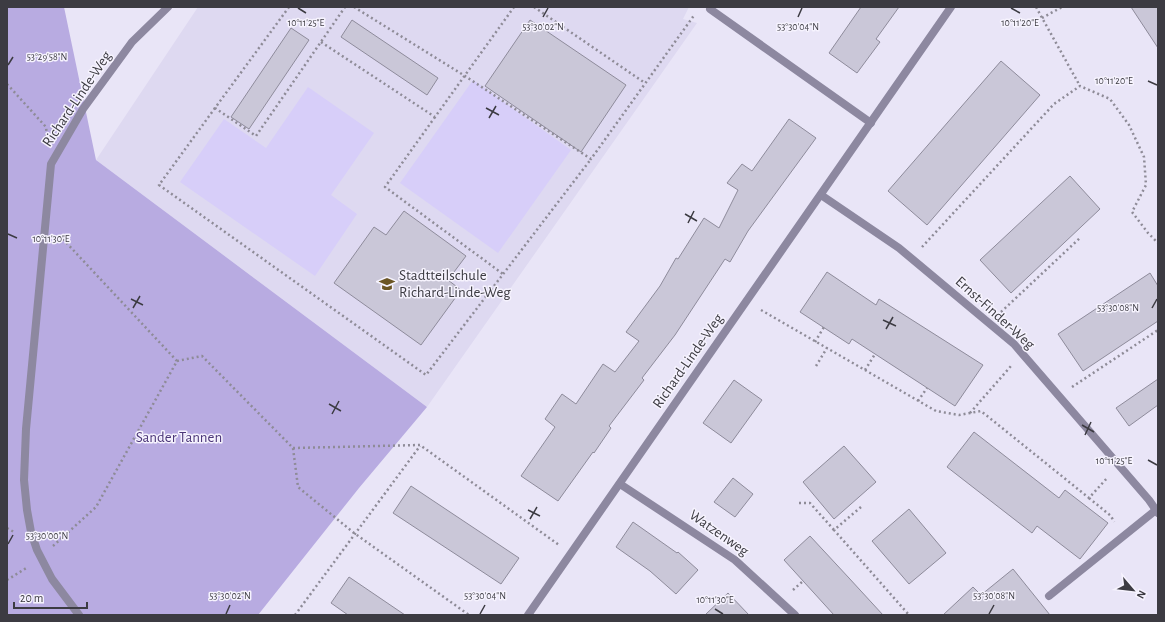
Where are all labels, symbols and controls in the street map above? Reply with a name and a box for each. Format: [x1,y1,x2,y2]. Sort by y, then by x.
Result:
text: 10°11'25"E [288,18,324,28]
text: 10°11'20"E [1001,18,1039,28]
text: 53°30'02"N [522,22,564,32]
text: 53°30'04"N [777,22,819,32]
street label: Richard-Linde-Weg [40,48,115,149]
text: 53°29'58"N [27,52,67,62]
text: 10°11'20"E [1095,76,1133,86]
text: 10°11'30"E [32,234,70,244]
place label: Stadtteilschule Richard-Linde-Weg [399,268,511,300]
street label: Ernst-Finder-Weg [952,274,1038,353]
school or university icon: Stadtteilschule Richard-Linde-Weg [378,275,396,293]
text: 53°30'08"N [1097,303,1139,313]
street label: Richard-Linde-Weg [650,310,727,411]
park label: Sander Tannen [136,430,222,445]
text: 10°11'25"E [1096,456,1132,466]
street label: Watzenweg [687,507,752,559]
text: 53°30'00"N [26,531,68,541]
north arrow [1113,570,1153,610]
scale bar [14,584,87,610]
text: N [1135,588,1148,600]
text: 53°30'02"N [209,591,251,601]
text: 53°30'04"N [464,591,506,601]
text: 53°30'08"N [973,591,1015,601]
text: 20 m [20,592,43,604]
text: 10°11'30"E [696,595,734,605]

